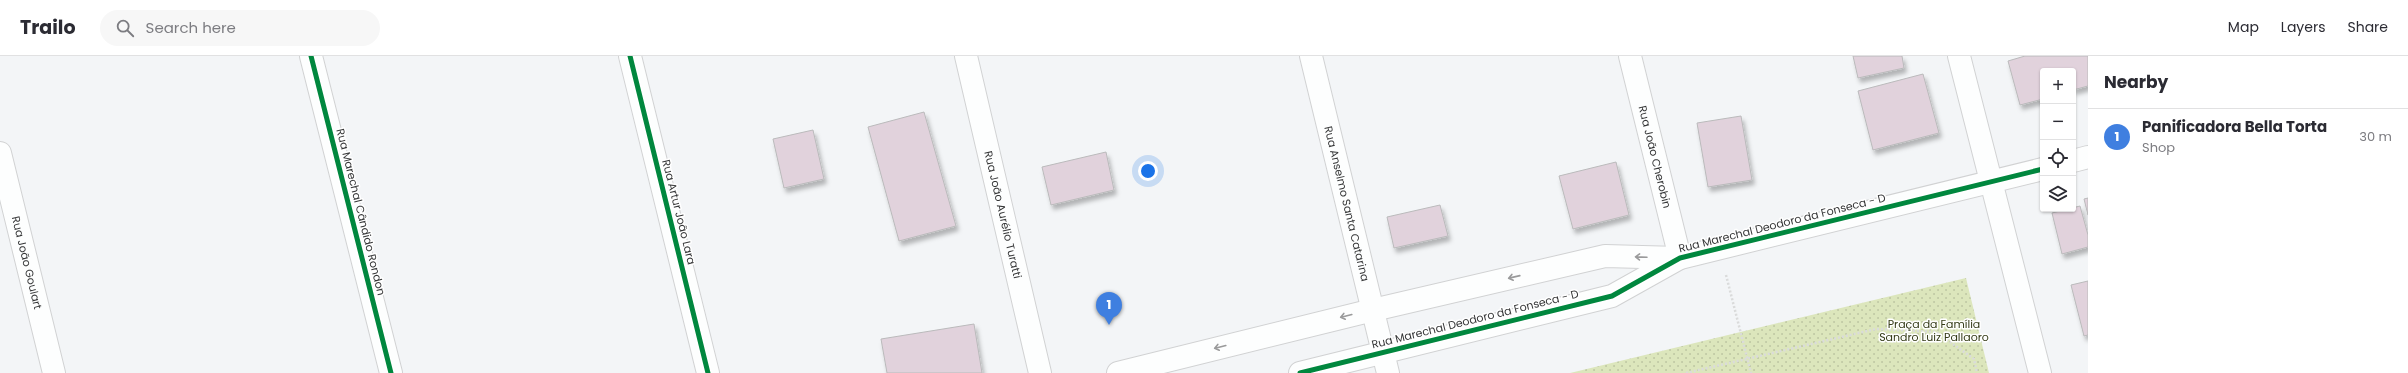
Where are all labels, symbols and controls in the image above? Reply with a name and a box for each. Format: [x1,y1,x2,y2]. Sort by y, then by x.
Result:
search box [100,10,380,46]
text: Trailo [20,14,76,41]
icon: search [114,17,136,39]
text: Search here [146,17,236,38]
text: Map [2228,17,2259,37]
text: Layers [2281,17,2325,37]
text: Share [2347,17,2388,37]
map controls [2040,68,2076,212]
button: + [2040,68,2076,104]
text: Nearby [2104,70,2168,94]
street label: Rua João Cherobin [1635,104,1675,210]
button: − [2040,104,2076,140]
text: Panificadora Bella Torta [2142,116,2327,137]
street label: Rua Anselmo Santa Catarina [1320,124,1373,283]
street label: Rua Marechal Cândido Rondon [332,127,390,297]
text: 1 [2115,127,2119,146]
text: 30 m [2359,127,2392,146]
text: Shop [2142,138,2175,157]
button: locate [2040,140,2076,176]
street label: Rua João Aurélio Turatti [980,149,1026,280]
street label: Rua Artur João Lara [658,158,700,266]
your location [1138,161,1158,181]
button: layers [2040,176,2076,212]
street label: Rua Marechal Deodoro da Fonseca - D [1677,189,1887,256]
street label: Rua João Goulart [8,215,46,311]
one-way arrow [1635,253,1648,261]
one-way arrow [1508,274,1521,282]
street label: Rua Marechal Deodoro da Fonseca - D [1370,285,1580,352]
pin: 1 [1096,292,1122,325]
one-way arrow [1340,313,1353,320]
park label: Praça da Família Sandro Luiz Pallaoro [1879,316,1989,345]
one-way arrow [1214,344,1227,352]

